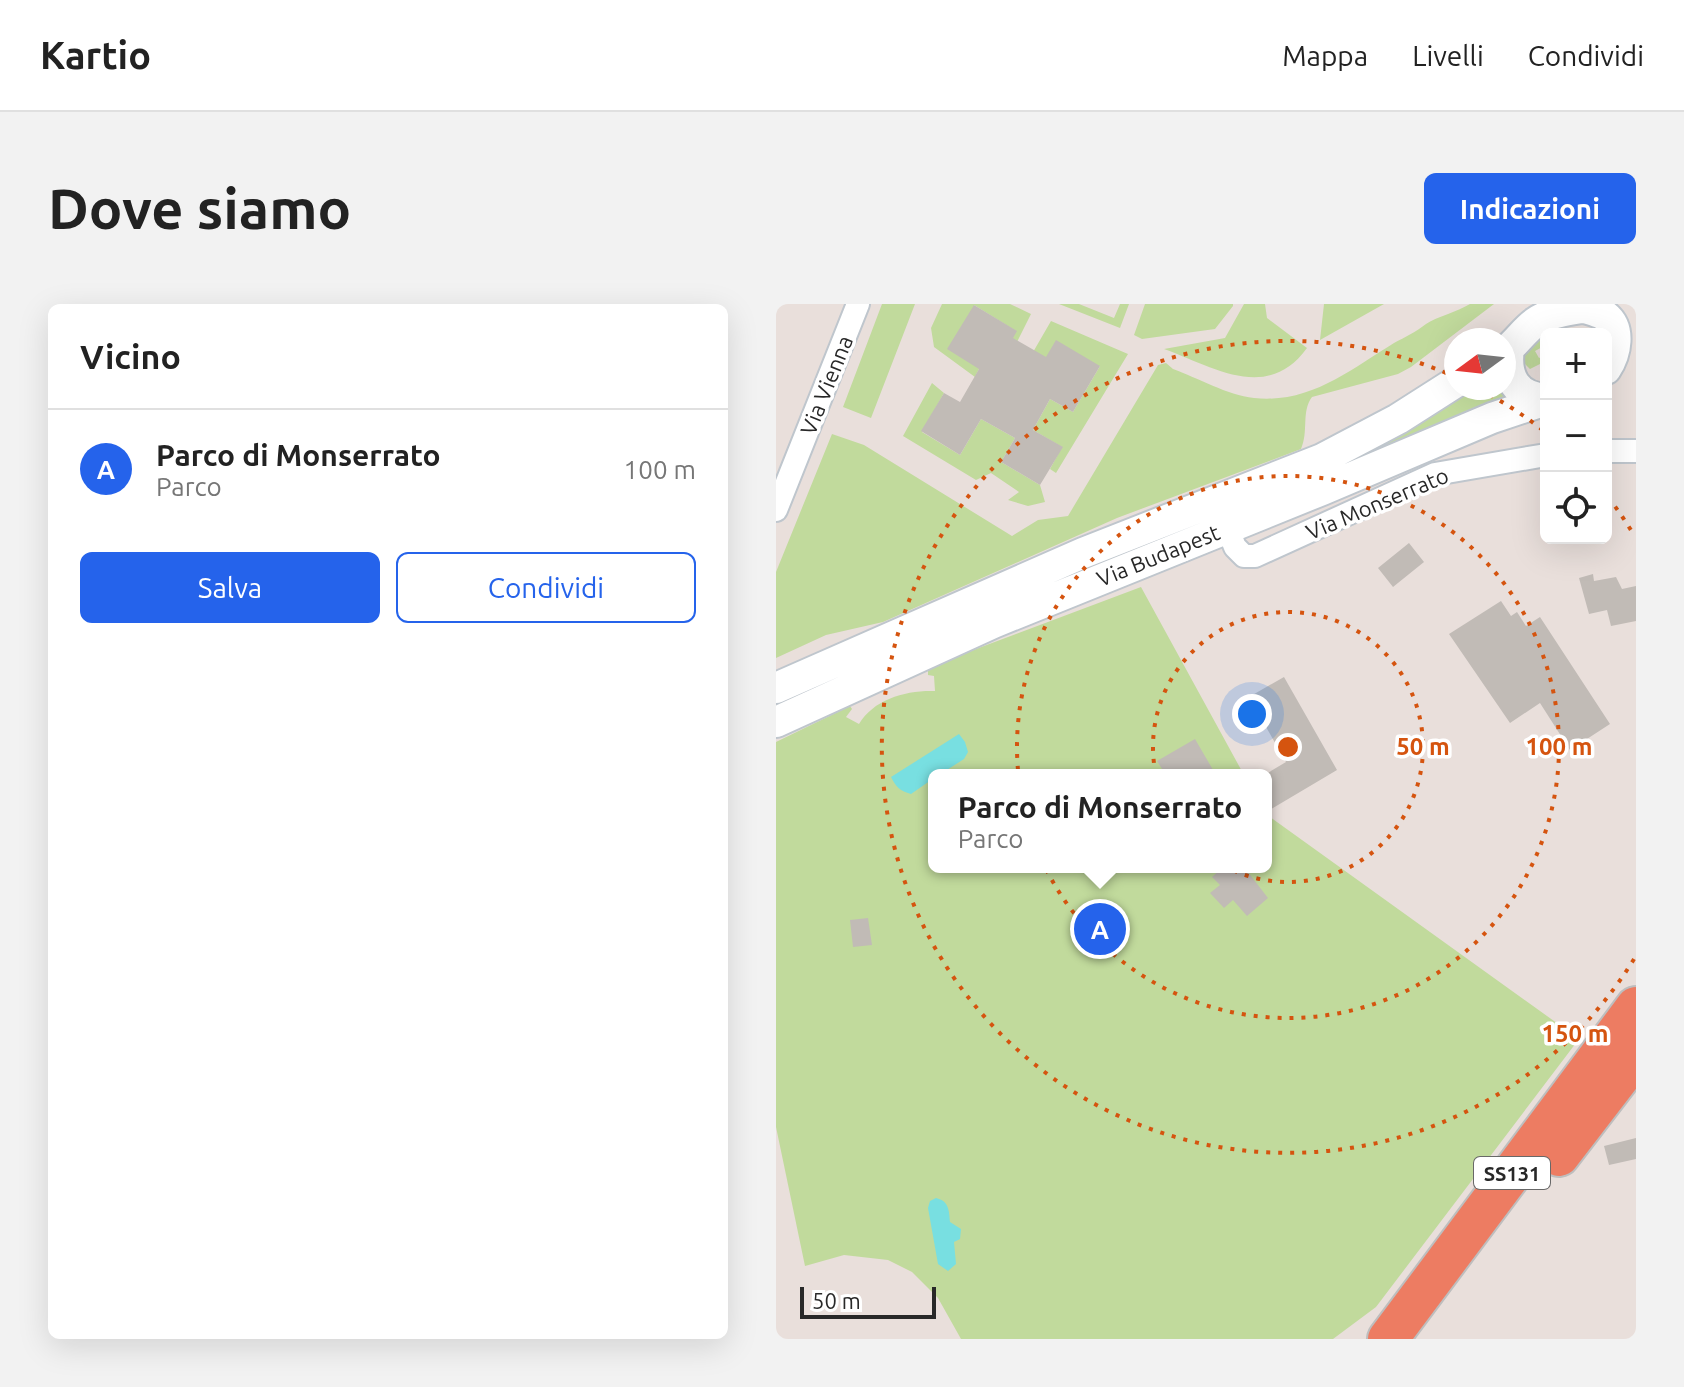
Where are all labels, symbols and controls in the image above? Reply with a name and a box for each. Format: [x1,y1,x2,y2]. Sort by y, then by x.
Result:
text: Kartio [40,34,151,76]
text: Mappa [1282,40,1368,71]
text: Livelli [1412,40,1484,71]
text: Condividi [1528,40,1644,71]
button: Indicazioni [1424,173,1636,244]
text: Dove siamo [48,177,351,240]
north arrow [1444,328,1516,400]
map controls [1540,328,1612,544]
button: + [1540,328,1612,400]
street label: Via Vienna [795,332,857,438]
text: Vicino [80,337,181,375]
button: − [1540,400,1612,472]
text: Parco di Monserrato [156,438,441,472]
text: A [97,455,115,484]
text: 100 m [624,455,696,484]
street label: Via Monserrato [1302,462,1452,544]
text: Parco [156,472,222,501]
button: locate [1540,472,1612,544]
street label: Via Budapest [1093,519,1223,591]
button: Salva [80,552,380,623]
button: Condividi [396,552,696,623]
your location [1232,694,1272,734]
centre of rings [1274,733,1302,761]
text: 50 m [1396,733,1450,760]
text: 100 m [1526,733,1592,760]
popup [928,769,1272,873]
text: Parco di Monserrato [958,790,1242,824]
text: Parco [958,824,1023,853]
pin: A [1074,899,1126,959]
text: 150 m [1542,1020,1608,1047]
road number: SS131 [1474,1157,1550,1189]
scale bar [800,1283,936,1319]
text: 50 m [812,1288,861,1313]

